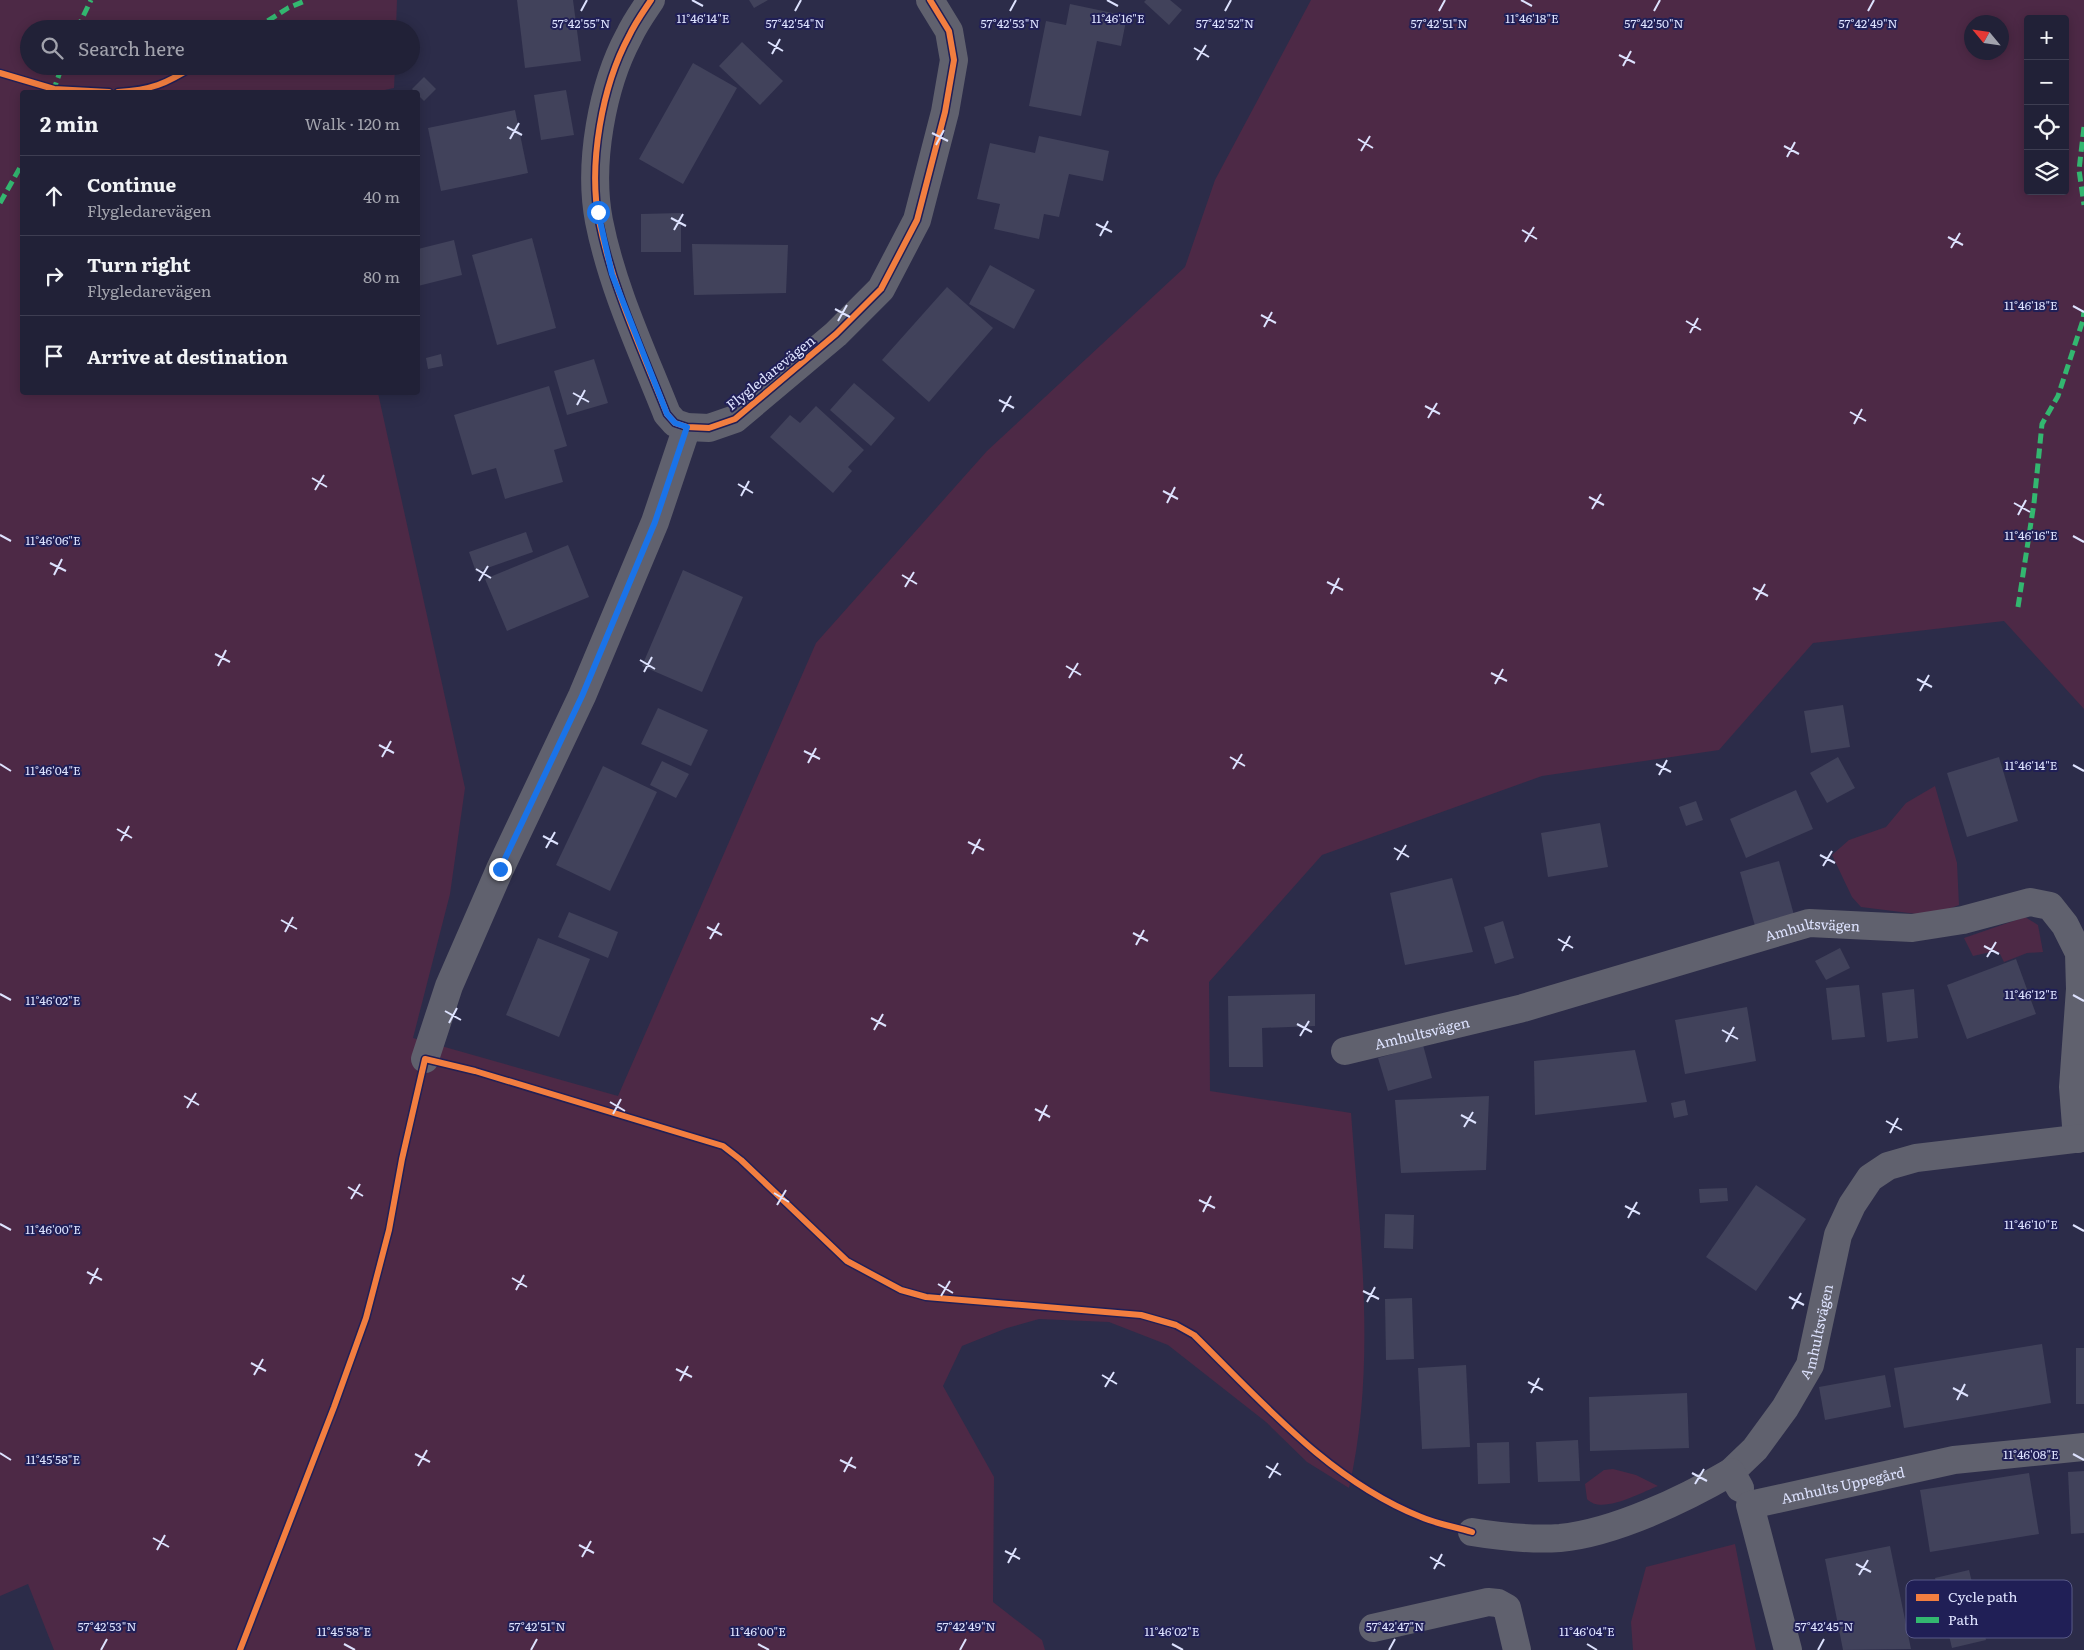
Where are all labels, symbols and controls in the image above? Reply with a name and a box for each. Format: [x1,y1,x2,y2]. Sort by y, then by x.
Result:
text: 11°46'14"E [677,9,730,27]
text: 11°46'16"E [1091,9,1145,27]
text: 11°46'18"E [1505,9,1559,27]
text: 57°42'55"N [552,14,610,32]
text: 57°42'54"N [766,14,824,32]
text: 57°42'53"N [981,14,1039,32]
text: 57°42'52"N [1196,14,1254,32]
text: 57°42'51"N [1411,14,1467,32]
text: 57°42'50"N [1624,14,1684,32]
text: 57°42'49"N [1838,14,1898,32]
north arrow [1964,15,2009,60]
map controls [2024,15,2069,195]
button: + [2024,15,2069,60]
search box [20,20,420,75]
icon: search [38,34,66,62]
text: Search here [78,34,185,62]
button: − [2024,60,2069,105]
button: locate [2024,105,2069,150]
text: 2 min [40,107,99,138]
text: Walk · 120 m [305,111,400,135]
button: layers [2024,150,2069,195]
text: Continue [87,170,176,198]
icon: ahead [40,182,68,210]
text: 40 m [363,184,400,208]
text: Flygledarevägen [87,198,211,222]
route start [587,201,610,224]
text: Turn right [87,250,191,278]
icon: right [40,262,68,290]
text: 80 m [363,264,400,288]
text: Flygledarevägen [87,278,211,302]
text: 11°46'18"E [2004,296,2058,314]
street label: Flygledarevägen [721,330,819,414]
icon: arrive [40,342,68,370]
text: Arrive at destination [87,342,288,370]
text: 11°46'16"E [2004,526,2058,544]
text: 11°46'06"E [25,531,81,549]
text: 11°46'14"E [2005,756,2058,774]
text: 11°46'04"E [25,761,81,779]
route end [489,858,512,881]
street label: Amhultsvägen [1762,913,1861,946]
text: 11°46'12"E [2005,985,2058,1003]
text: 11°46'02"E [26,991,81,1009]
street label: Amhultsvägen [1372,1011,1471,1054]
text: 11°46'10"E [2004,1215,2058,1233]
text: 11°46'00"E [25,1220,81,1238]
street label: Amhultsvägen [1794,1282,1837,1382]
text: 11°46'08"E [2003,1445,2059,1463]
text: 11°45'58"E [26,1450,80,1468]
street label: Amhults Uppegård [1779,1461,1907,1508]
legend [1906,1580,2072,1638]
text: Cycle path [1948,1586,2017,1606]
text: Path [1948,1609,1978,1629]
text: 57°42'53"N [78,1617,136,1635]
text: 57°42'51"N [509,1617,565,1635]
text: 57°42'49"N [936,1617,996,1635]
text: 57°42'47"N [1366,1617,1424,1635]
text: 57°42'45"N [1795,1617,1853,1635]
text: 11°45'58"E [317,1622,371,1640]
text: 11°46'00"E [730,1622,786,1640]
text: 11°46'02"E [1145,1622,1200,1640]
text: 11°46'04"E [1559,1622,1615,1640]

